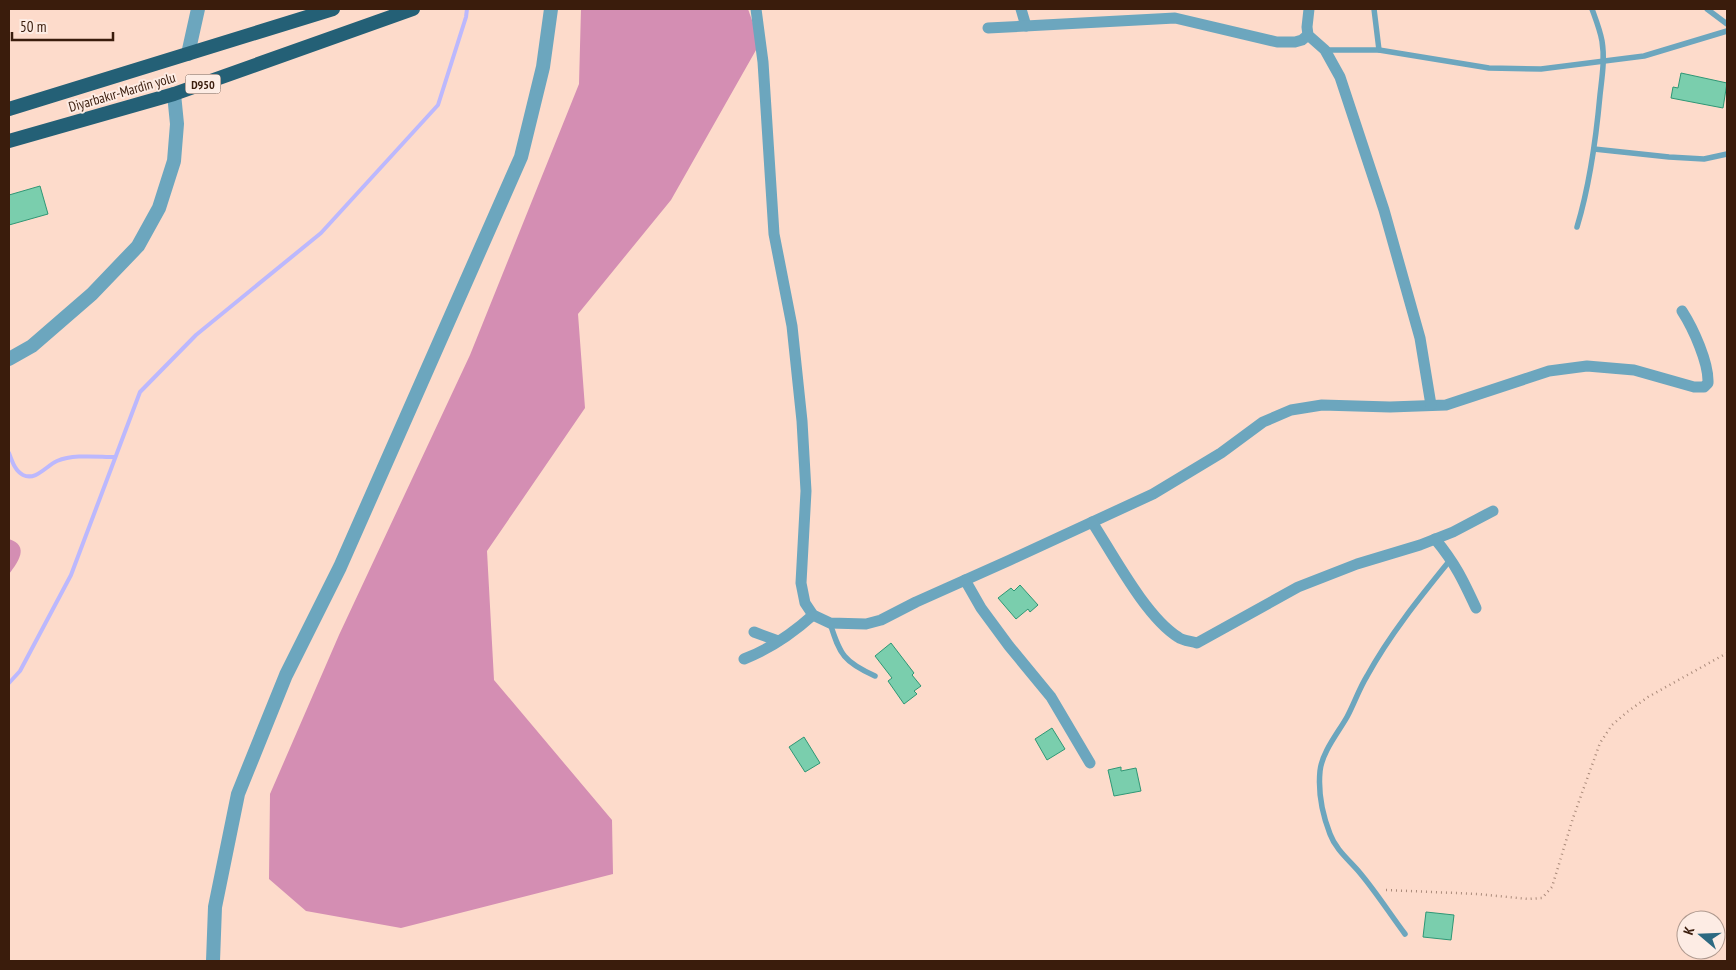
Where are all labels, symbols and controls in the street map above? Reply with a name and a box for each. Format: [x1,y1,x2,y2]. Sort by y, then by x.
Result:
scale bar [12,10,114,42]
text: 50 m [20,17,46,36]
street label: Diyarbakır-Mardin yolu [67,68,177,116]
road number: D950 [186,74,220,94]
north arrow [1676,910,1726,960]
text: K [1679,924,1699,937]

